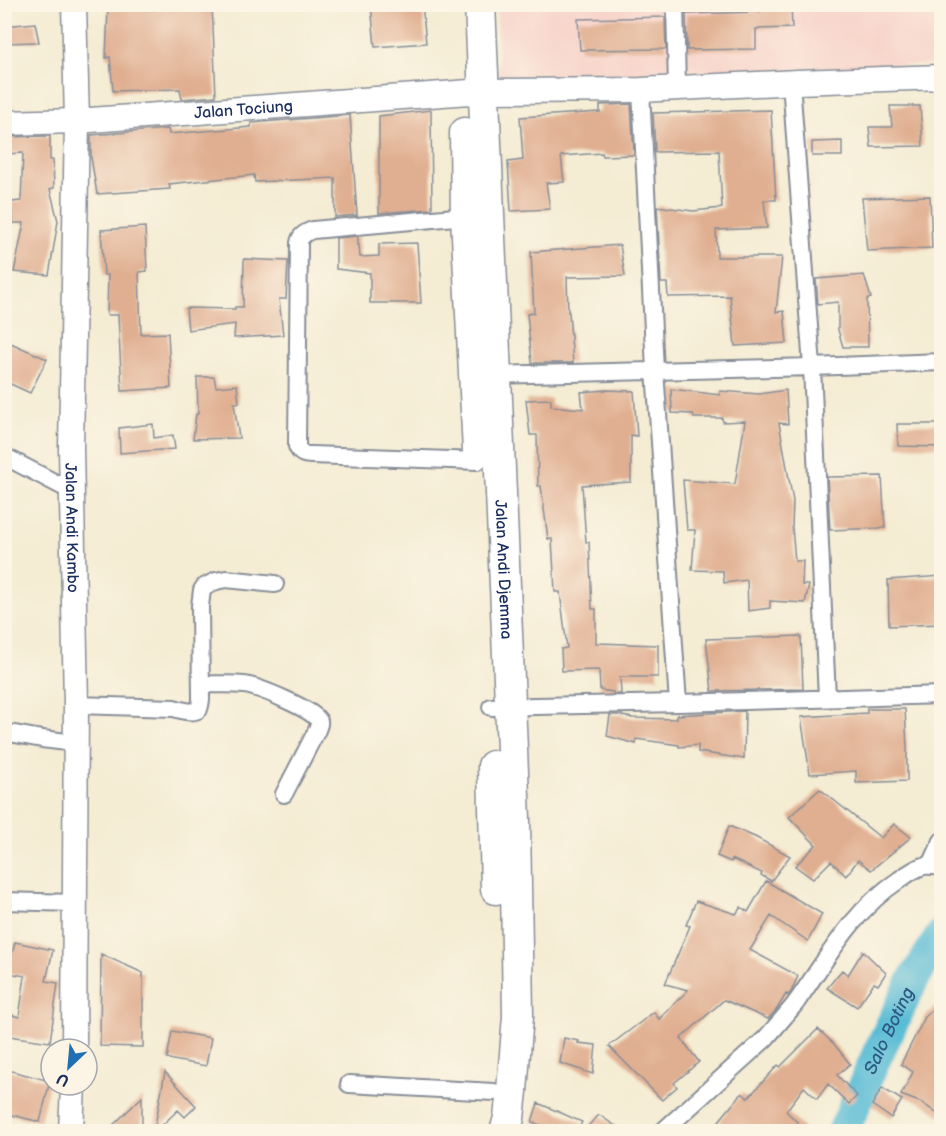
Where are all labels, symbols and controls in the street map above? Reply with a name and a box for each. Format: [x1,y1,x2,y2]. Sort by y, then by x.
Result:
street label: Jalan Tociung [194,97,294,123]
street label: Jalan Andi Kambo [60,463,82,593]
street label: Jalan Andi Djemma [490,499,515,640]
water label: Salo Boting [860,984,919,1078]
north arrow [39,1037,99,1097]
text: U [54,1068,72,1090]

